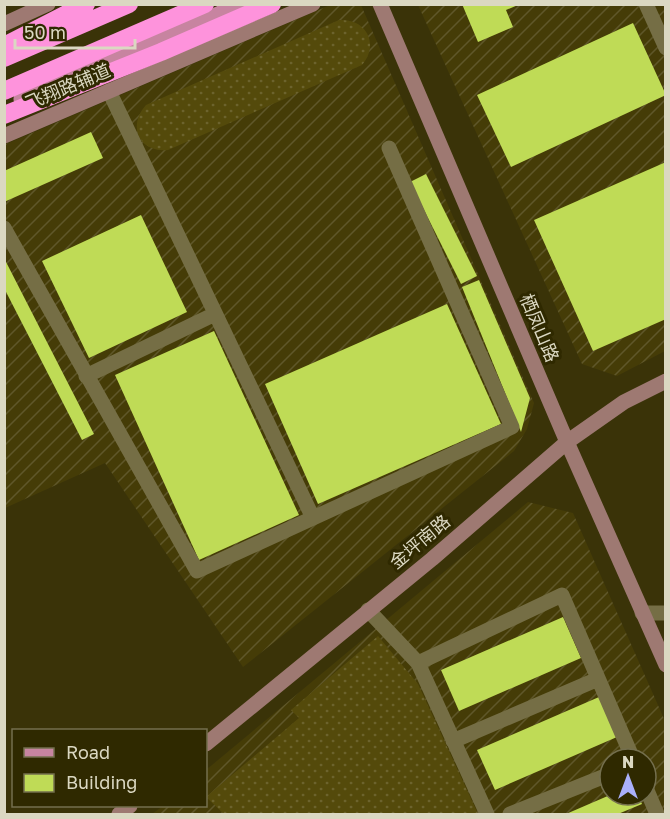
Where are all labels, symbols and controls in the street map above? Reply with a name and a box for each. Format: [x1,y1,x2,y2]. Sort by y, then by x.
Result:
scale bar [15,12,135,50]
text: 50 m [24,21,66,43]
street label: 飞翔路辅道 [22,58,113,114]
street label: 栖凤山路 [516,290,564,365]
street label: 金坪南路 [385,510,454,573]
legend [12,729,207,807]
text: Road [66,741,110,763]
north arrow [598,747,658,807]
text: N [622,752,634,772]
text: Building [66,771,137,793]

